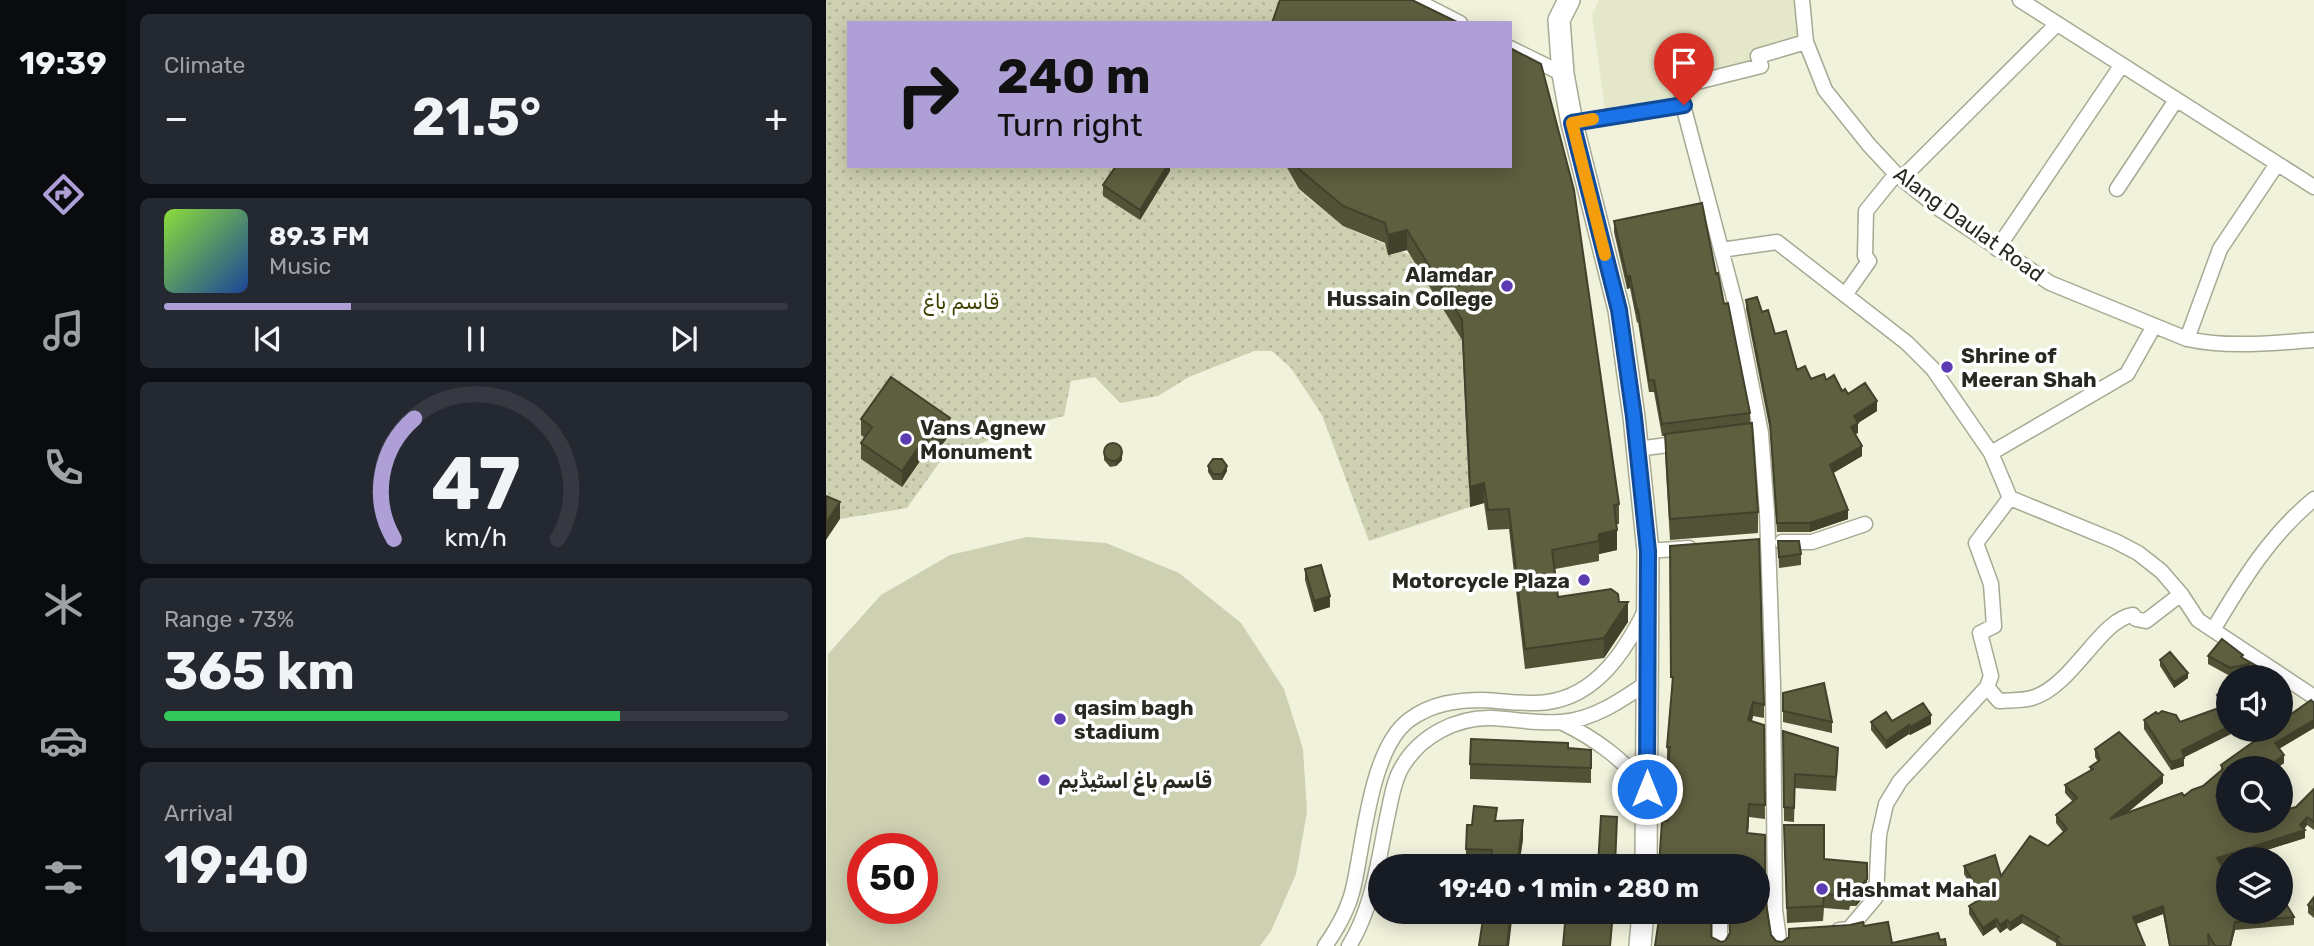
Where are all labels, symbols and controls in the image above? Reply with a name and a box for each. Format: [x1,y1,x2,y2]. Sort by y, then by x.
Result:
pin [1654,33,1714,105]
text: 19:39 [19,44,107,82]
icon: arrive [1665,44,1703,82]
text: 240 m [997,47,1151,105]
icon: right [882,49,973,140]
text: Climate [164,51,245,79]
text: 21.5° [412,86,541,148]
text: − [164,95,189,141]
text: + [764,95,788,141]
text: Turn right [997,106,1142,144]
street label: Alang Daulat Road [1889,161,2049,287]
icon: directions [39,170,88,219]
text: 89.3 FM [269,221,370,252]
text: Music [269,252,331,280]
place label: Alamdar Hussain College [1326,262,1493,311]
marker: Alamdar Hussain College [1499,278,1515,294]
park label: قاسم باغ [923,289,999,316]
icon: music [39,306,88,355]
icon: previous [249,320,287,358]
icon: pause [457,320,495,358]
icon: next [665,320,703,358]
place label: Shrine of Meeran Shah [1961,343,2097,392]
marker: Shrine of Meeran Shah [1939,359,1955,375]
place label: Vans Agnew Monument [920,415,1047,464]
marker: Vans Agnew Monument [898,431,914,447]
text: 47 [431,441,521,527]
icon: phone [39,443,88,492]
text: km/h [445,523,507,552]
place label: Motorcycle Plaza [1392,568,1570,593]
marker: Motorcycle Plaza [1576,572,1592,588]
icon: climate [39,580,88,629]
text: Range · 73% [164,605,294,633]
text: 365 km [164,640,355,702]
map controls [2216,665,2293,924]
button: sound [2216,665,2293,742]
place label: qasim bagh stadium [1074,695,1194,744]
marker: qasim bagh stadium [1052,711,1068,727]
icon: car [39,716,88,765]
position arrow [1610,752,1684,826]
button: search [2216,756,2293,833]
place label: قاسم باغ اسٹیڈیم [1058,768,1212,796]
marker: قاسم باغ اسٹیڈیم [1036,772,1052,788]
text: Arrival [164,799,233,827]
speed limit sign: 50 [847,833,938,924]
text: 19:40 [164,834,309,896]
button: layers [2216,847,2293,924]
icon: filters [39,853,88,902]
text: 19:40 · 1 min · 280 m [1439,873,1699,904]
place label: Hashmat Mahal [1836,877,1997,902]
marker: Hashmat Mahal [1814,881,1830,897]

